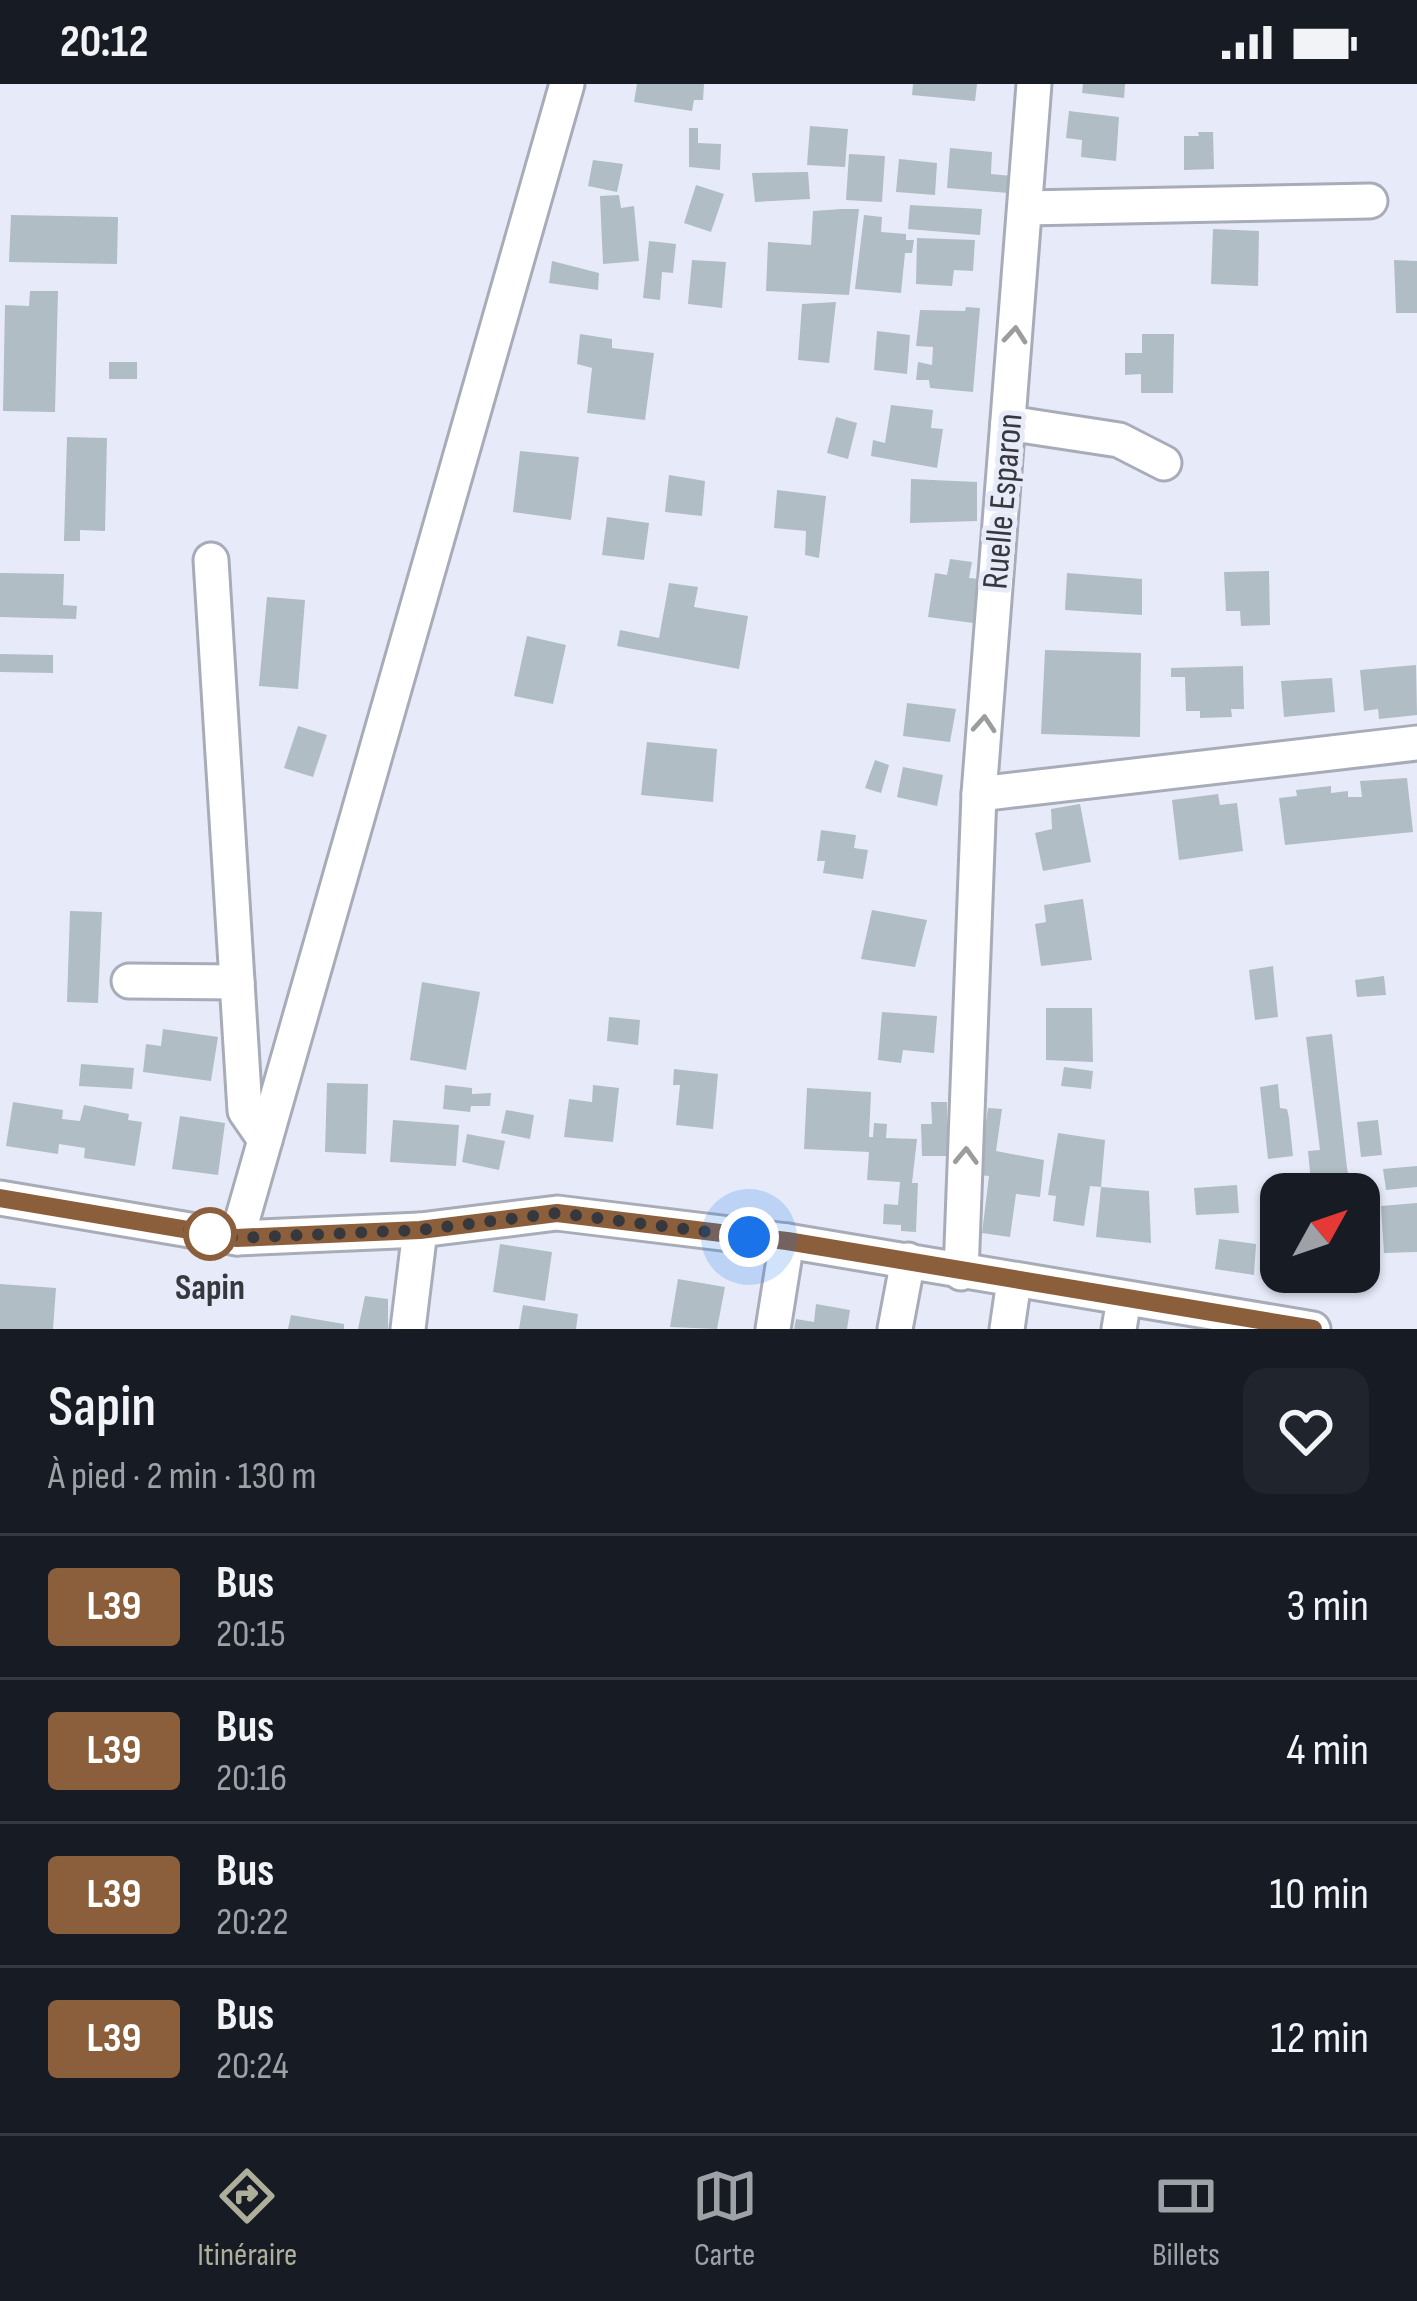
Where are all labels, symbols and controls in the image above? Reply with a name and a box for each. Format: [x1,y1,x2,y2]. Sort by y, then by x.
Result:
text: 20:12 [60,15,148,70]
one-way arrow [1002,325,1027,344]
street label: Ruelle Esparon [974,412,1033,591]
one-way arrow [970,714,996,733]
one-way arrow [953,1146,979,1165]
north arrow [1260,1173,1380,1293]
map controls [1260,1173,1380,1293]
your location [719,1207,779,1267]
marker: Sapin [185,1209,235,1259]
place label: Sapin [175,1267,245,1310]
button: heart [1243,1368,1369,1494]
text: Sapin [48,1374,156,1442]
text: À pied · 2 min · 130 m [48,1453,316,1500]
text: Bus [216,1556,274,1611]
text: 3 min [1286,1579,1369,1634]
text: L39 [87,1581,141,1632]
text: 20:15 [216,1611,286,1658]
text: Bus [216,1700,274,1755]
text: 4 min [1287,1723,1369,1778]
text: L39 [87,1725,141,1776]
text: 20:16 [216,1755,287,1802]
text: Bus [216,1844,274,1899]
text: 10 min [1270,1867,1369,1922]
text: L39 [87,1869,141,1920]
text: 20:22 [216,1899,289,1946]
text: Bus [216,1988,274,2043]
text: 12 min [1271,2011,1369,2066]
text: L39 [87,2013,141,2064]
text: 20:24 [216,2043,289,2090]
tab: Itinéraire [197,2163,297,2275]
tab: Carte [692,2163,758,2275]
tab: Billets [1152,2163,1220,2275]

